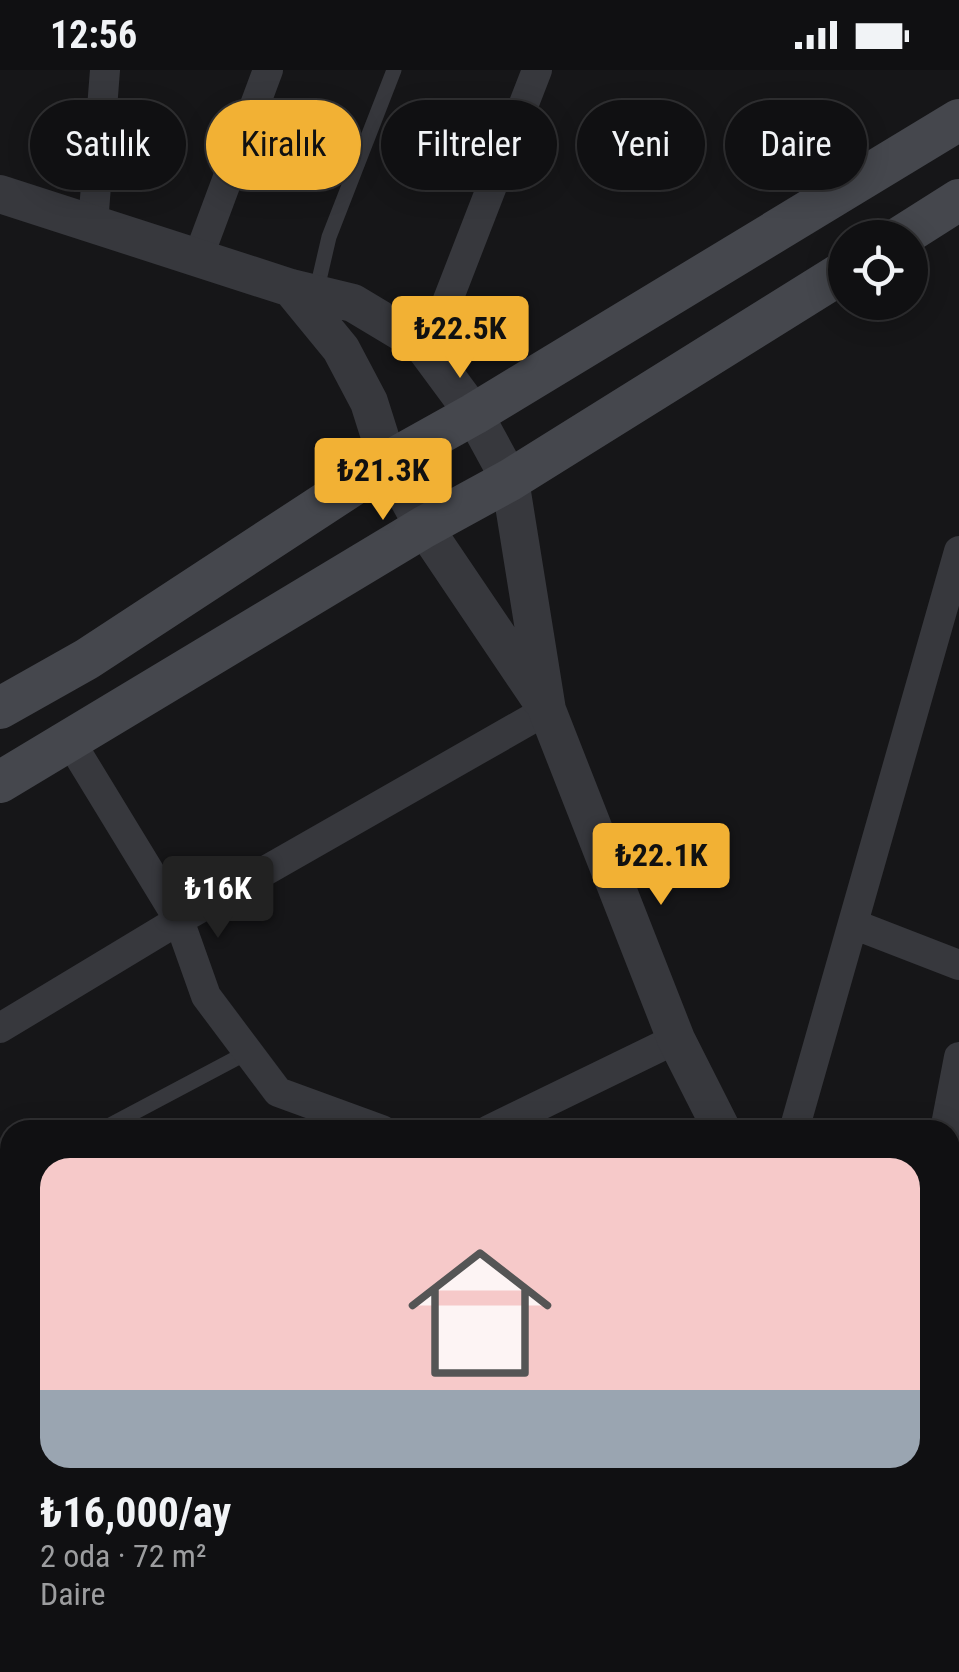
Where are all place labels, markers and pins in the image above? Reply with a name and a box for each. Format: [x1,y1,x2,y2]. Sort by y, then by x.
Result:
pin: ₺22.5K [379,296,541,381]
pin: ₺21.3K [302,438,464,523]
pin: ₺22.1K [580,823,742,908]
pin: ₺16K [159,856,277,941]

